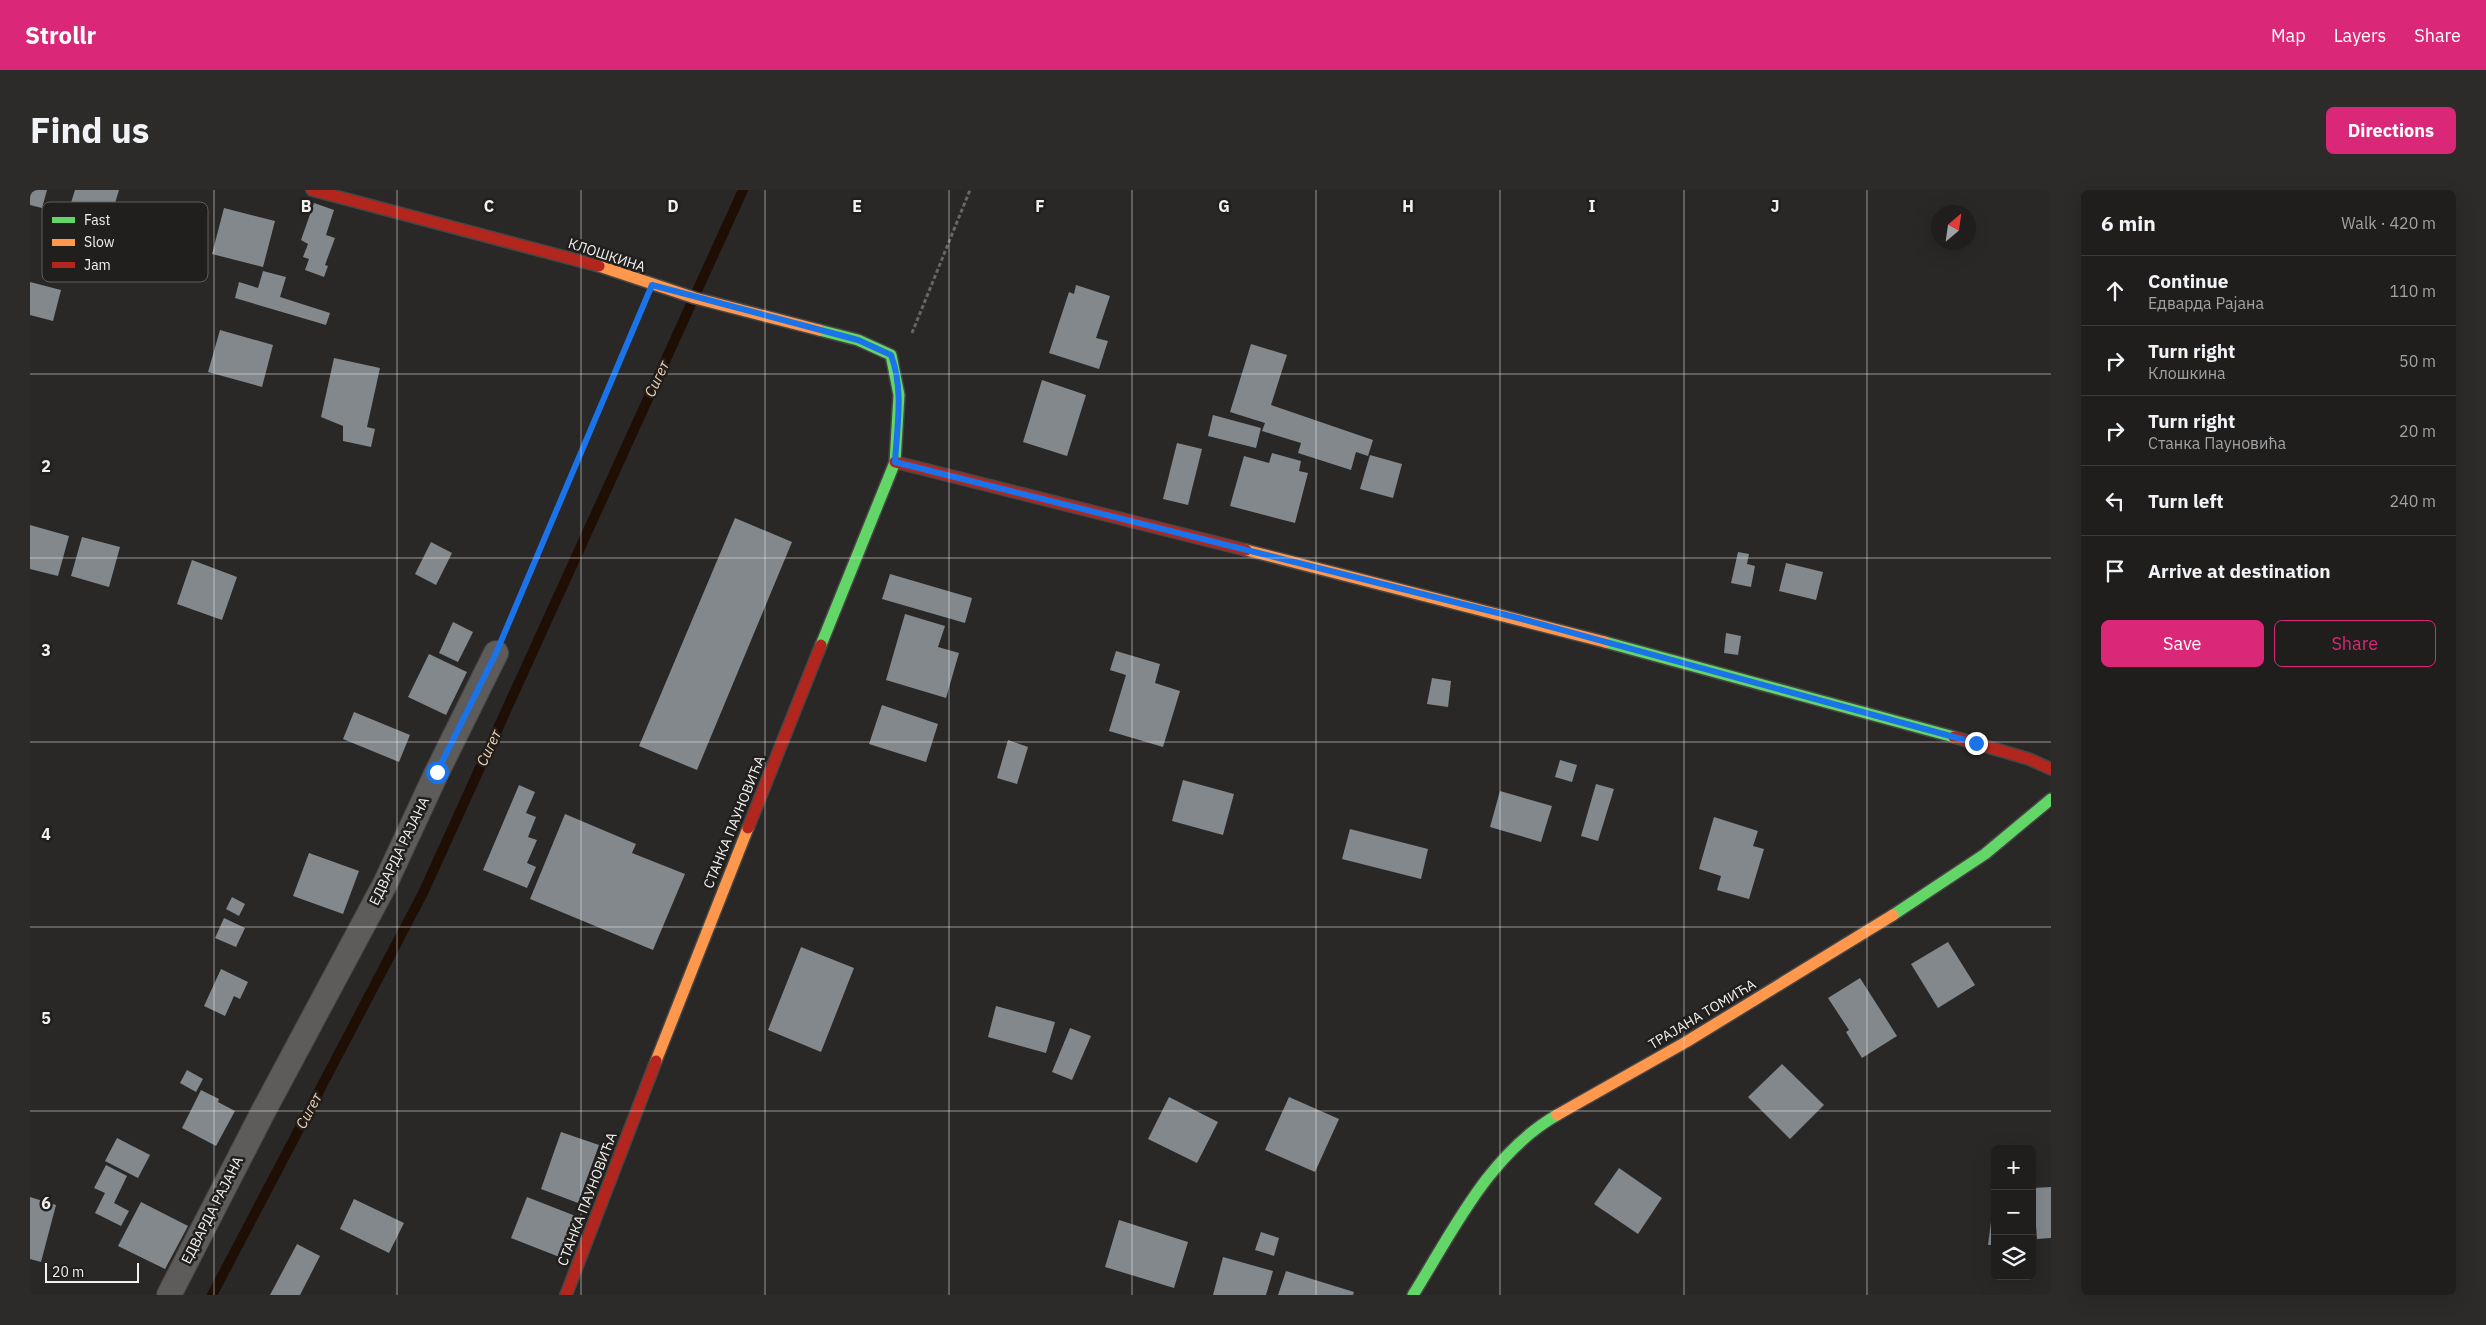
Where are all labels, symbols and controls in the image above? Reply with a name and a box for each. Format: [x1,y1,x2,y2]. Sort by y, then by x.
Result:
text: Strollr [25,19,96,51]
text: Map [2271,24,2306,47]
text: Layers [2334,24,2386,47]
text: Share [2414,24,2461,47]
text: Find us [30,107,149,153]
button: Directions [2326,107,2456,154]
text: B [301,196,312,216]
text: C [484,196,494,216]
text: D [667,196,679,216]
text: E [852,196,862,216]
text: F [1035,196,1045,216]
text: G [1218,196,1230,216]
text: H [1402,196,1414,216]
text: I [1589,196,1596,216]
text: J [1771,196,1779,216]
legend [42,202,208,282]
north arrow [1931,205,1976,250]
text: 6 min [2101,209,2156,237]
text: Fast [84,211,110,229]
text: Walk · 420 m [2341,213,2436,233]
text: Slow [84,233,115,251]
street label: КЛОШКИНА [566,234,648,276]
text: Jam [84,256,111,274]
text: Continue [2148,269,2228,293]
icon: ahead [2101,277,2129,305]
text: 110 m [2389,281,2436,301]
text: Едварда Рајана [2148,293,2264,313]
text: Turn right [2148,339,2235,363]
icon: right [2101,347,2129,375]
text: 50 m [2399,351,2436,371]
water label: Сигет [640,356,674,400]
text: Клошкина [2148,363,2226,383]
text: Turn right [2148,409,2235,433]
icon: right [2101,417,2129,445]
text: 20 m [2399,421,2436,441]
text: Станка Пауновића [2148,433,2286,453]
text: 2 [41,456,51,476]
icon: left [2101,487,2129,515]
text: Turn left [2148,489,2224,513]
text: 240 m [2389,491,2436,511]
icon: arrive [2101,557,2129,585]
text: Arrive at destination [2148,559,2331,583]
button: Save [2101,620,2264,667]
button: Share [2274,620,2436,667]
text: 3 [41,640,51,660]
water label: Сигет [472,725,506,769]
route end [1965,732,1988,755]
street label: СТАНКА ПАУНОВИЋА [699,753,769,891]
route start [426,761,449,784]
street label: ЕДВАРДА РАЈАНА [365,794,433,908]
text: 4 [41,824,51,844]
street label: ТРАЈАНА ТОМИЋА [1645,975,1759,1053]
text: 5 [41,1008,51,1028]
water label: Сигет [291,1088,326,1132]
street label: СТАНКА ПАУНОВИЋА [553,1130,621,1268]
map controls [1991,1145,2036,1280]
button: + [1991,1145,2036,1190]
street label: ЕДВАРДА РАЈАНА [177,1153,247,1267]
button: − [1991,1190,2036,1235]
text: 6 [41,1193,51,1213]
button: layers [1991,1235,2036,1280]
scale bar [45,1260,139,1283]
text: 20 m [52,1263,84,1281]

